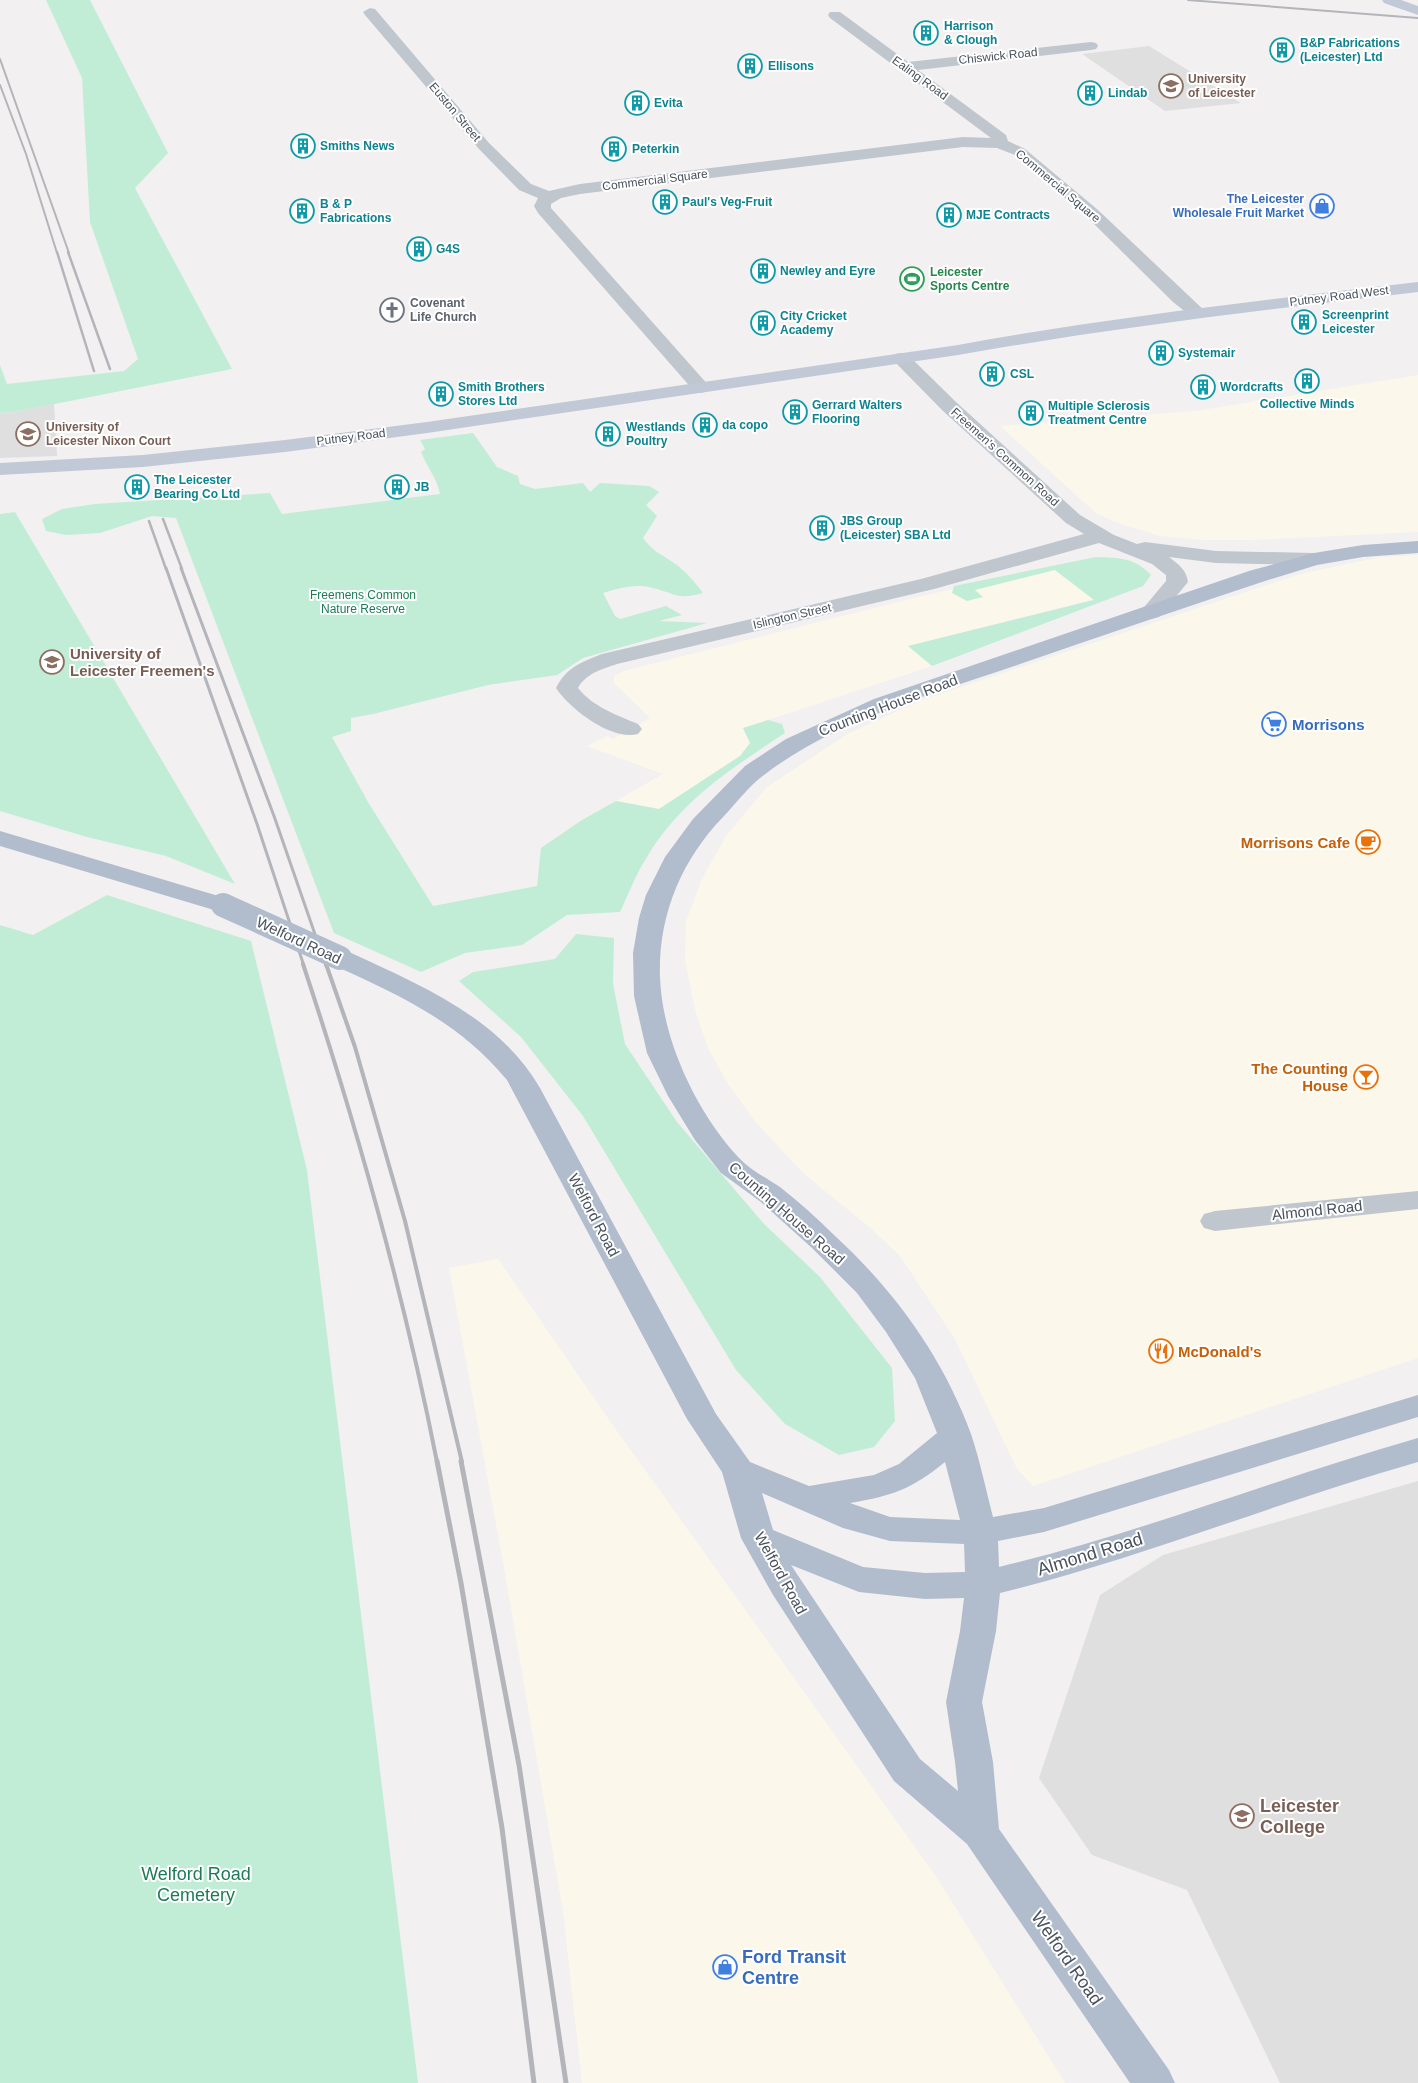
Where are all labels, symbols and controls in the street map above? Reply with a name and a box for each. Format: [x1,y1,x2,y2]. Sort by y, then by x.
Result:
place label: Harrison & Clough [944,19,997,47]
building icon: Harrison & Clough [913,20,939,46]
place label: B&P Fabrications (Leicester) Ltd [1300,36,1400,64]
building icon: B&P Fabrications (Leicester) Ltd [1269,37,1295,63]
street label: Chiswick Road [958,45,1038,67]
building icon: Ellisons [737,53,763,79]
street label: Ealing Road [889,53,951,103]
place label: Ellisons [768,59,814,73]
place label: University of Leicester [1188,72,1256,100]
school or university icon: University of Leicester [1158,73,1184,99]
street label: Euston Street [426,80,484,145]
building icon: Lindab [1077,80,1103,106]
place label: Lindab [1108,86,1147,100]
building icon: Evita [624,90,650,116]
place label: Evita [654,96,683,110]
building icon: Smiths News [290,133,316,159]
building icon: Peterkin [601,136,627,162]
place label: Smiths News [320,139,395,153]
place label: Peterkin [632,142,679,156]
street label: Commercial Square [1013,147,1103,226]
street label: Commercial Square [602,167,709,193]
building icon: Paul's Veg-Fruit [652,189,678,215]
place label: The Leicester Wholesale Fruit Market [1173,192,1304,220]
shop icon: The Leicester Wholesale Fruit Market [1309,193,1335,219]
place label: Paul's Veg-Fruit [682,195,772,209]
place label: B & P Fabrications [320,197,392,225]
building icon: B & P Fabrications [289,198,315,224]
building icon: MJE Contracts [936,202,962,228]
place label: MJE Contracts [966,208,1050,222]
building icon: G4S [406,236,432,262]
place label: G4S [436,242,460,256]
building icon: Newley and Eyre [750,258,776,284]
place label: Newley and Eyre [780,264,876,278]
place label: Leicester Sports Centre [930,265,1010,293]
sports icon: Leicester Sports Centre [899,266,925,292]
street label: Putney Road West [1289,283,1390,309]
place label: Covenant Life Church [410,296,477,324]
church icon: Covenant Life Church [379,297,405,323]
place label: Screenprint Leicester [1322,308,1389,336]
place label: City Cricket Academy [780,309,847,337]
building icon: Screenprint Leicester [1291,309,1317,335]
building icon: City Cricket Academy [750,310,776,336]
building icon: Systemair [1148,340,1174,366]
place label: Systemair [1178,346,1236,360]
building icon: CSL [979,361,1005,387]
place label: CSL [1010,367,1034,381]
building icon: Collective Minds [1294,368,1320,394]
building icon: Wordcrafts [1190,374,1216,400]
place label: Smith Brothers Stores Ltd [458,380,545,408]
place label: Wordcrafts [1220,380,1283,394]
building icon: Smith Brothers Stores Ltd [428,381,454,407]
place label: Collective Minds [1260,397,1355,411]
place label: Gerrard Walters Flooring [812,398,903,426]
building icon: Gerrard Walters Flooring [782,399,808,425]
place label: Multiple Sclerosis Treatment Centre [1048,399,1150,427]
building icon: Multiple Sclerosis Treatment Centre [1018,400,1044,426]
street label: Freemen's Common Road [948,405,1062,509]
building icon: da copo [692,412,718,438]
place label: da copo [722,418,768,432]
place label: University of Leicester Nixon Court [46,420,171,448]
place label: Westlands Poultry [626,420,686,448]
school or university icon: University of Leicester Nixon Court [15,421,41,447]
building icon: Westlands Poultry [595,421,621,447]
street label: Putney Road [316,426,386,448]
place label: The Leicester Bearing Co Ltd [154,473,240,501]
building icon: The Leicester Bearing Co Ltd [124,474,150,500]
building icon: JB [384,474,410,500]
place label: JB [414,480,430,494]
place label: JBS Group (Leicester) SBA Ltd [840,514,951,542]
building icon: JBS Group (Leicester) SBA Ltd [809,515,835,541]
park label: Freemens Common Nature Reserve [310,588,416,616]
street label: Islington Street [751,600,833,632]
place label: University of Leicester Freemen's [70,645,214,679]
school or university icon: University of Leicester Freemen's [39,649,65,675]
street label: Counting House Road [816,671,960,739]
supermarket icon: Morrisons [1261,711,1287,737]
place label: Morrisons [1292,716,1365,733]
cafe icon: Morrisons Cafe [1355,829,1381,855]
place label: Morrisons Cafe [1241,834,1350,851]
street label: Welford Road [254,913,344,967]
place label: The Counting House [1251,1060,1348,1094]
bar icon: The Counting House [1353,1064,1379,1090]
street label: Counting House Road [726,1158,848,1268]
street label: Welford Road [565,1171,623,1259]
street label: Almond Road [1271,1197,1363,1223]
restaurant icon: McDonald's [1148,1338,1174,1364]
place label: McDonald's [1178,1343,1262,1360]
street label: Almond Road [1035,1528,1145,1580]
street label: Welford Road [751,1529,811,1617]
place label: Leicester College [1260,1796,1339,1837]
school or university icon: Leicester College [1229,1803,1255,1829]
park label: Welford Road Cemetery [141,1864,251,1905]
street label: Welford Road [1027,1907,1107,2009]
place label: Ford Transit Centre [742,1947,846,1988]
shop icon: Ford Transit Centre [712,1954,738,1980]

